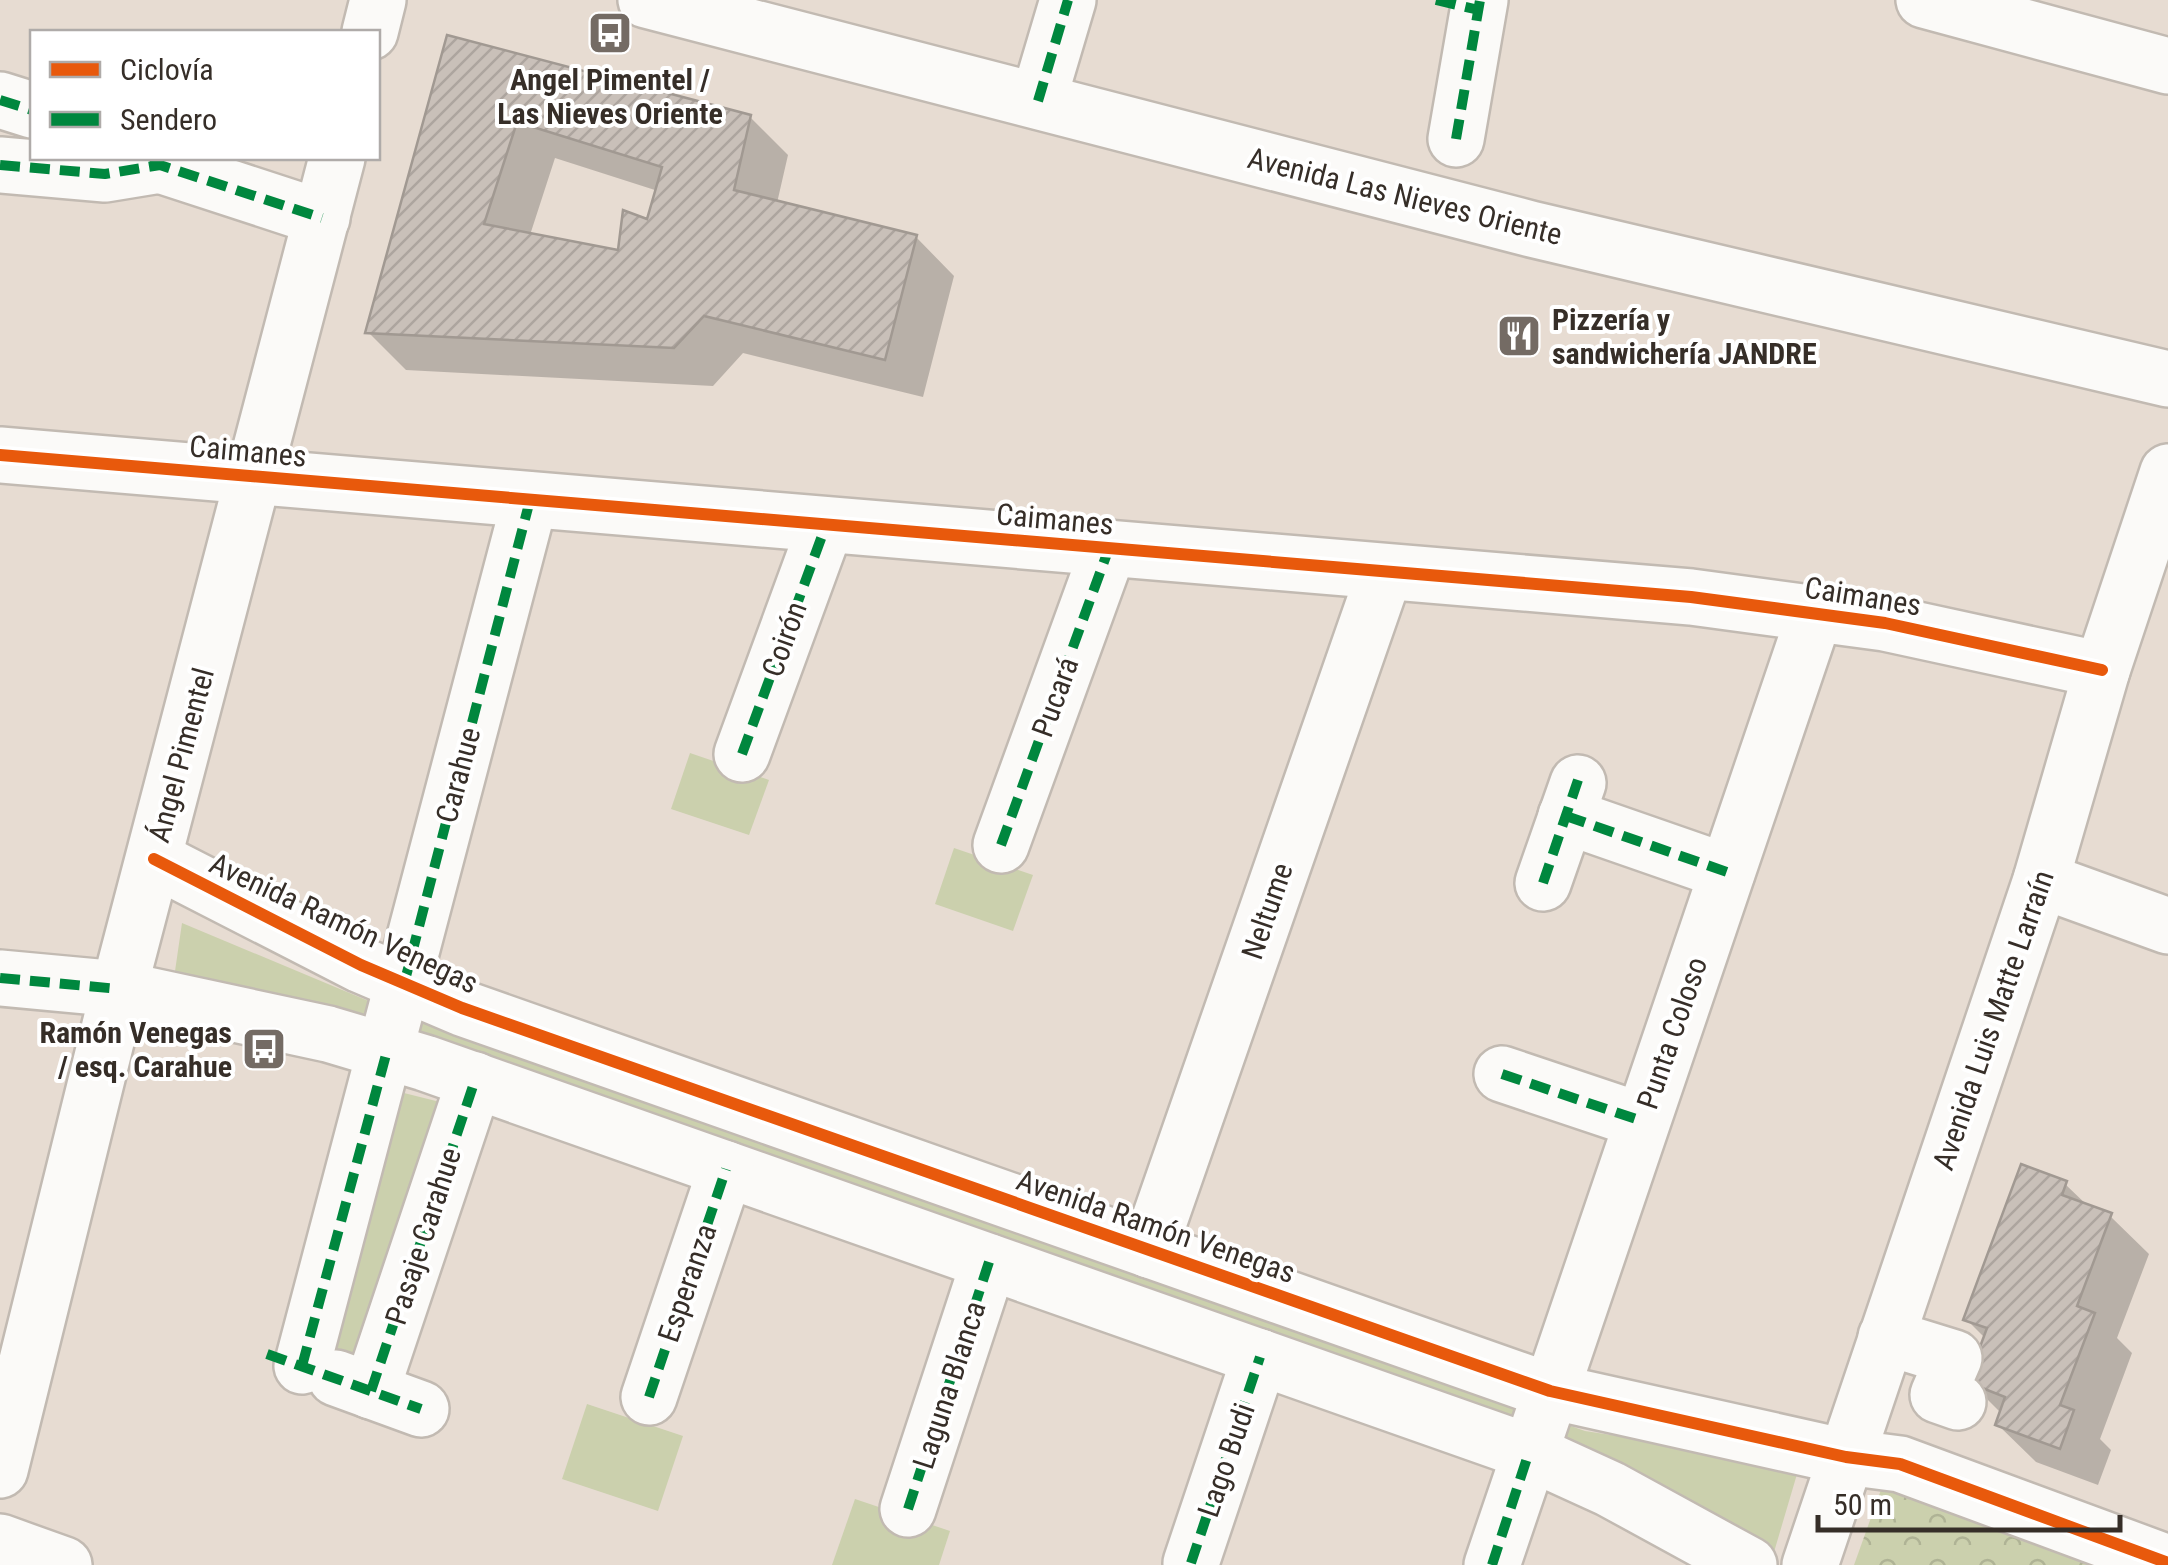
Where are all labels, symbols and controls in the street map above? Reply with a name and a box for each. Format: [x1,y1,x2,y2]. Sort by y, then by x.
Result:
bus stop icon: Angel Pimentel / Las Nieves Oriente [587,10,633,56]
legend [30,30,380,160]
text: Ciclovía [120,52,214,87]
place label: Angel Pimentel / Las Nieves Oriente [497,62,723,131]
text: Sendero [120,102,217,137]
street label: Avenida Las Nieves Oriente [1244,140,1566,252]
place label: Pizzería y sandwichería JANDRE [1552,302,1817,371]
restaurant icon: Pizzería y sandwichería JANDRE [1496,313,1542,359]
street label: Caimanes [188,428,308,474]
street label: Caimanes [995,496,1115,542]
street label: Caimanes [1802,570,1924,622]
street label: Coirón [754,597,814,681]
street label: Pucará [1024,652,1086,742]
street label: Ángel Pimentel [141,664,221,846]
street label: Carahue [428,723,488,827]
street label: Avenida Ramón Venegas [204,845,484,1001]
street label: Neltume [1234,858,1300,964]
street label: Avenida Luis Matte Larraín [1925,866,2061,1174]
street label: Punta Coloso [1630,952,1714,1114]
place label: Ramón Venegas / esq. Carahue [39,1015,232,1084]
bus stop icon: Ramón Venegas / esq. Carahue [241,1026,287,1072]
street label: Pasaje Carahue [378,1143,468,1329]
street label: Avenida Ramón Venegas [1012,1162,1300,1290]
street label: Esperanza [651,1219,723,1347]
street label: Laguna Blanca [905,1297,993,1473]
street label: Lago Budi [1190,1399,1262,1521]
scale bar [1818,1470,2120,1532]
text: 50 m [1833,1487,1892,1522]

